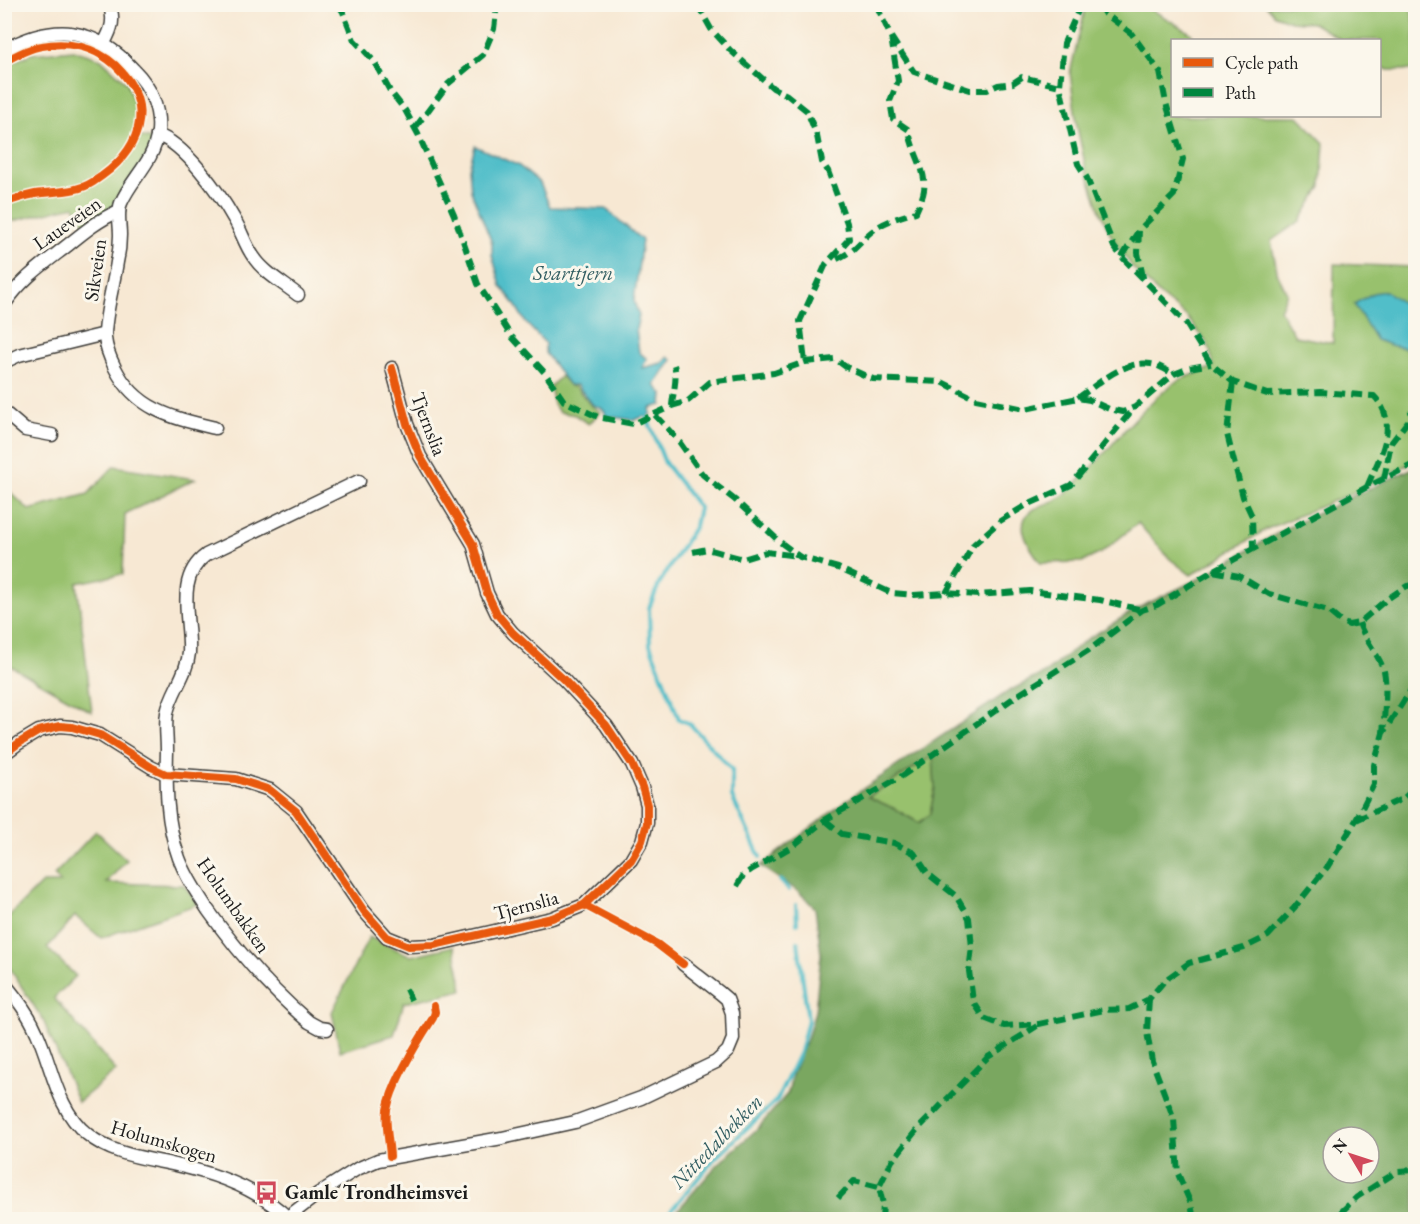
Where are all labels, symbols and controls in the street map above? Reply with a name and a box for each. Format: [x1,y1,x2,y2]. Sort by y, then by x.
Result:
legend [1171,39,1381,117]
text: Cycle path [1225,51,1299,74]
text: Path [1225,81,1256,104]
street label: Laueveien [28,190,106,256]
street label: Sikveien [78,237,112,303]
water label: Svarttjern [532,259,613,286]
street label: Tjernslia [405,389,453,459]
street label: Holumbakken [191,852,277,959]
street label: Tjernslia [491,884,561,926]
water label: Nittedalbekken [663,1088,768,1195]
street label: Holumskogen [108,1113,221,1169]
north arrow [1321,1125,1381,1185]
text: N [1327,1134,1352,1158]
bus stop icon: Gamle Trondheimsvei [254,1179,280,1205]
place label: Gamle Trondheimsvei [285,1179,468,1205]

